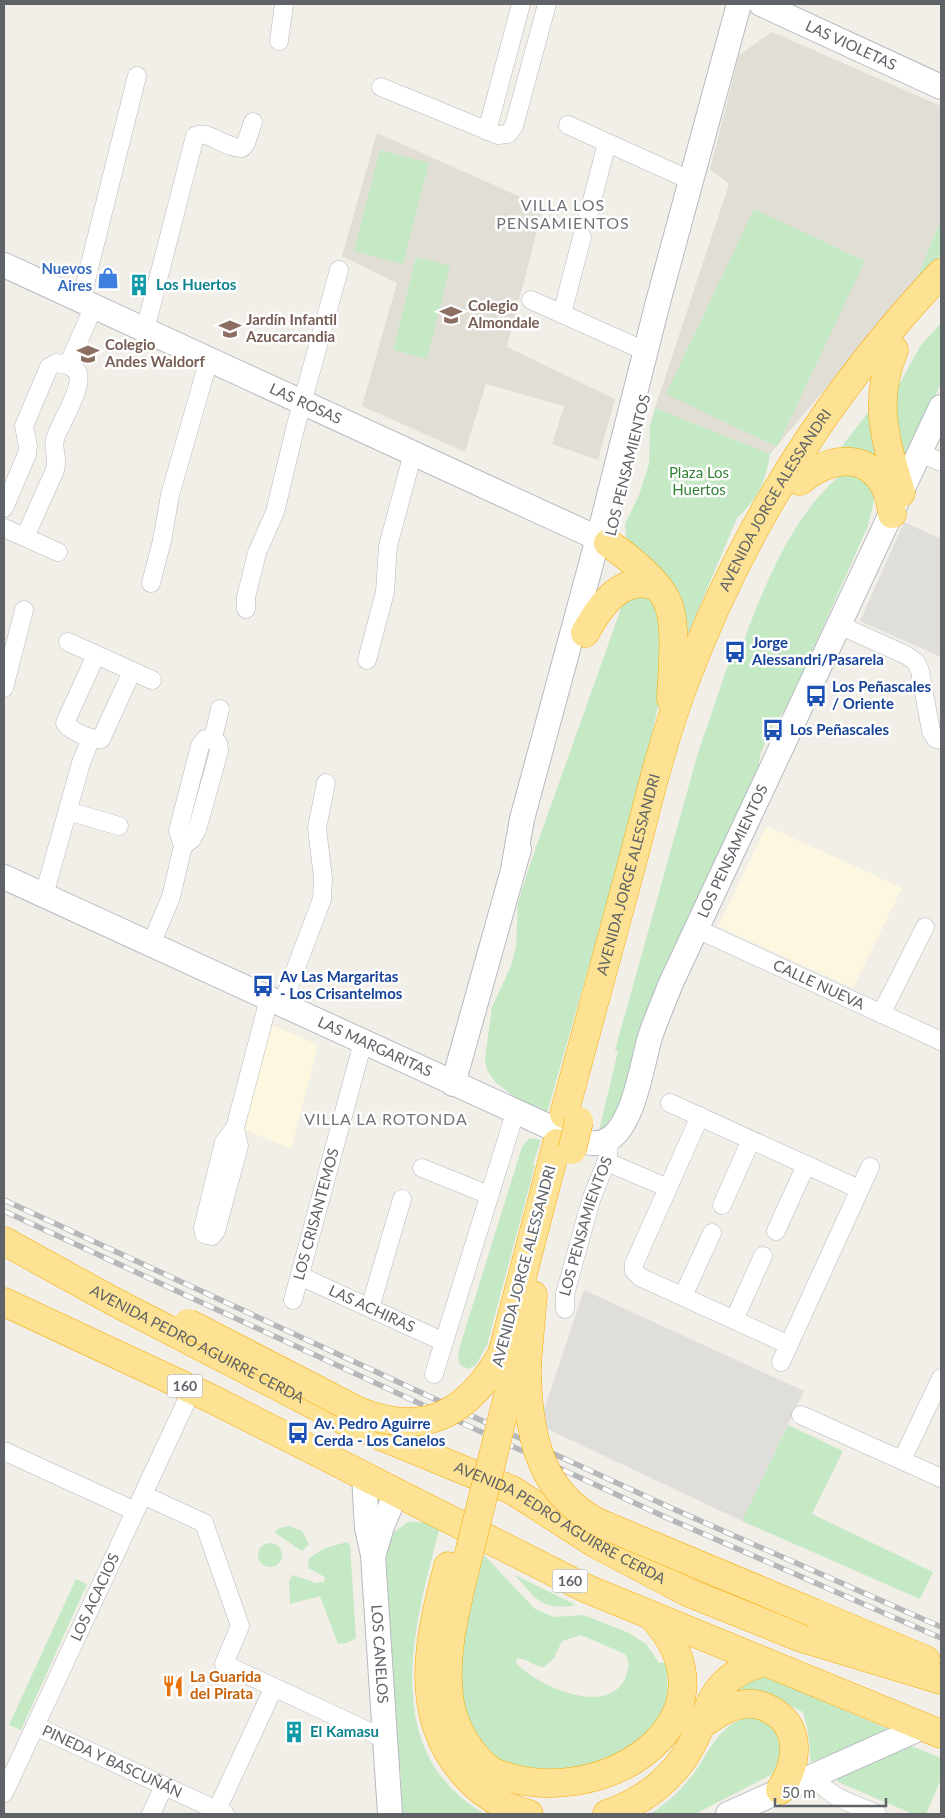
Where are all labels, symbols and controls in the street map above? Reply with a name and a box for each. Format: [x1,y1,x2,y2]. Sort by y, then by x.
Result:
street label: LAS VIOLETAS [803,16,900,73]
district label: VILLA LOS PENSAMIENTOS [496,195,630,232]
place label: Nuevos Aires [41,259,92,294]
shop icon: Nuevos Aires [95,265,121,291]
building icon: Los Huertos [126,272,152,298]
place label: Los Huertos [156,275,237,293]
place label: Colegio Almondale [467,296,540,331]
school or university icon: Colegio Almondale [438,302,464,328]
place label: Jardín Infantil Azucarcandia [245,310,337,345]
school or university icon: Jardín Infantil Azucarcandia [217,316,243,342]
place label: Colegio Andes Waldorf [104,335,205,370]
school or university icon: Colegio Andes Waldorf [75,341,101,367]
street label: LAS ROSAS [267,379,345,427]
street label: LOS PENSAMIENTOS [601,392,653,537]
street label: AVENIDA JORGE ALESSANDRI [714,405,835,594]
park label: Plaza Los Huertos [669,463,729,498]
place label: Jorge Alessandri/Pasarela [751,633,884,668]
bus stop icon: Jorge Alessandri/Pasarela [722,639,748,665]
place label: Los Peñascales / Oriente [832,677,931,712]
bus stop icon: Los Peñascales / Oriente [803,683,829,709]
bus stop icon: Los Peñascales [760,717,786,743]
place label: Los Peñascales [790,720,889,738]
street label: AVENIDA JORGE ALESSANDRI [592,771,663,977]
street label: LOS PENSAMIENTOS [693,781,771,920]
street label: CALLE NUEVA [771,955,869,1013]
place label: Av Las Margaritas - Los Crisantelmos [279,967,403,1002]
bus stop icon: Av Las Margaritas - Los Crisantelmos [250,973,276,999]
street label: LAS MARGARITAS [315,1012,435,1080]
district label: VILLA LA ROTONDA [304,1109,468,1128]
street label: LOS CRISANTEMOS [289,1146,342,1282]
street label: LOS PENSAMIENTOS [555,1153,615,1298]
street label: AVENIDA JORGE ALESSANDRI [487,1163,559,1368]
street label: AVENIDA PEDRO AGUIRRE CERDA [87,1280,309,1407]
street label: LAS ACHIRAS [326,1281,418,1335]
road number: 160 [168,1374,202,1398]
place label: Av. Pedro Aguirre Cerda - Los Canelos [313,1414,446,1449]
bus stop icon: Av. Pedro Aguirre Cerda - Los Canelos [285,1420,311,1446]
street label: AVENIDA PEDRO AGUIRRE CERDA [452,1457,670,1588]
street label: LOS ACACIOS [66,1550,122,1644]
road number: 160 [552,1570,588,1592]
street label: LOS CANELOS [368,1604,393,1704]
place label: La Guarida del Pirata [190,1667,261,1702]
restaurant icon: La Guarida del Pirata [160,1673,186,1699]
building icon: El Kamasu [281,1719,307,1745]
street label: PINEDA Y BASCUÑÁN [40,1721,185,1801]
place label: El Kamasu [310,1722,379,1740]
scale bar [775,1776,886,1808]
text: 50 m [782,1783,816,1801]

